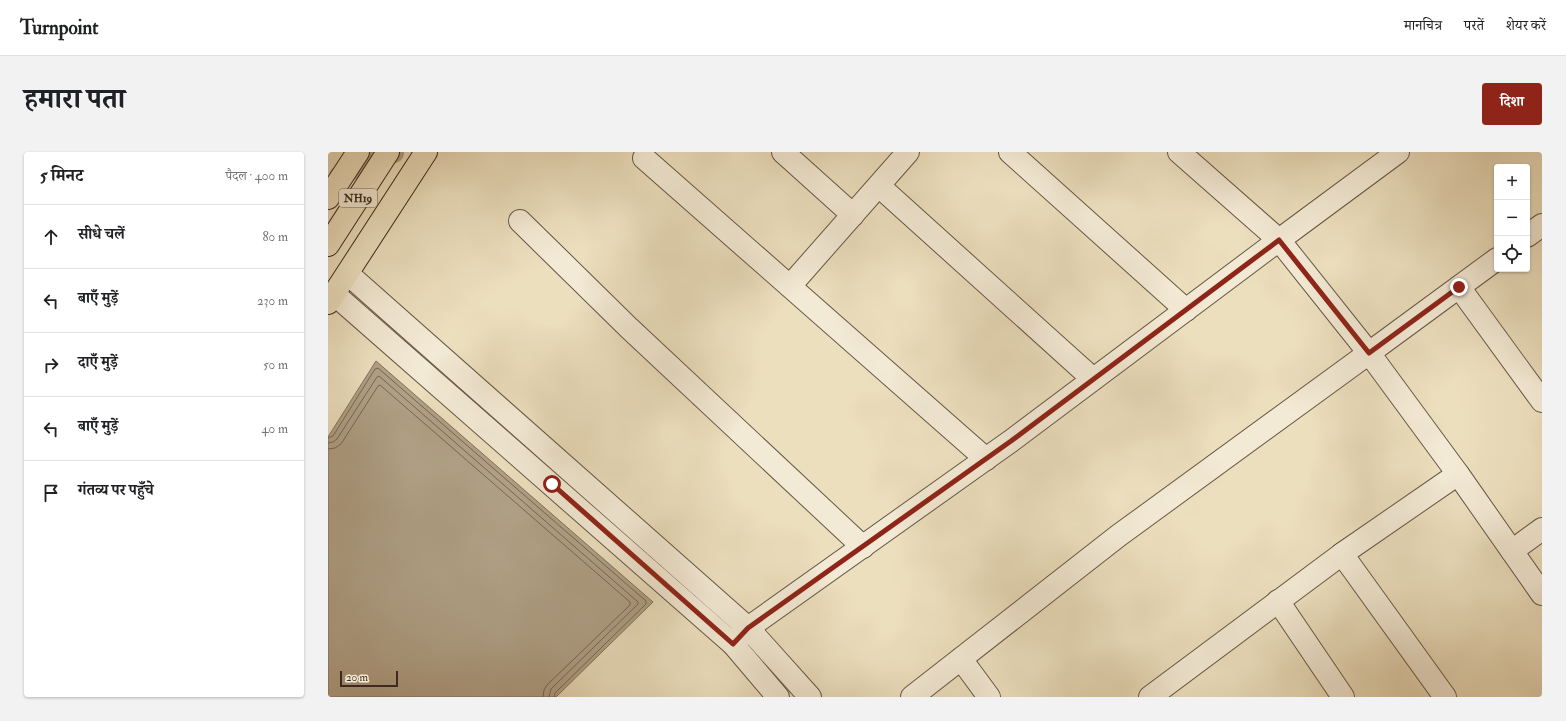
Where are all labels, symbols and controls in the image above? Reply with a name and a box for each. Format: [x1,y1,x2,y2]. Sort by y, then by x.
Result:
text: Turnpoint [20,16,98,40]
text: मानचित्र [1404,17,1442,34]
text: परतें [1464,17,1484,34]
text: शेयर करें [1506,17,1546,34]
text: हमारा पता [24,82,125,117]
button: दिशा [1482,83,1542,125]
map controls [1494,164,1530,272]
button: + [1494,164,1530,200]
text: 5 मिनट [40,165,83,186]
text: पैदल · 400 m [226,168,288,184]
road number: NH19 [339,189,377,207]
button: − [1494,200,1530,236]
text: सीधे चलें [78,225,125,244]
icon: ahead [40,226,62,248]
text: 80 m [262,229,288,245]
button: locate [1494,236,1530,272]
route end [1450,278,1468,296]
text: बाएँ मुड़ें [78,289,118,308]
icon: left [40,290,62,312]
text: 230 m [257,293,288,309]
text: दाएँ मुड़ें [78,353,118,372]
icon: right [40,354,62,376]
text: 50 m [263,357,288,373]
text: बाएँ मुड़ें [78,417,118,436]
icon: left [40,418,62,440]
text: 40 m [262,421,288,437]
route start [543,475,561,493]
text: गंतव्य पर पहुँचे [78,481,154,500]
icon: arrive [40,482,62,504]
scale bar [340,669,398,688]
text: 20 m [346,671,368,684]

